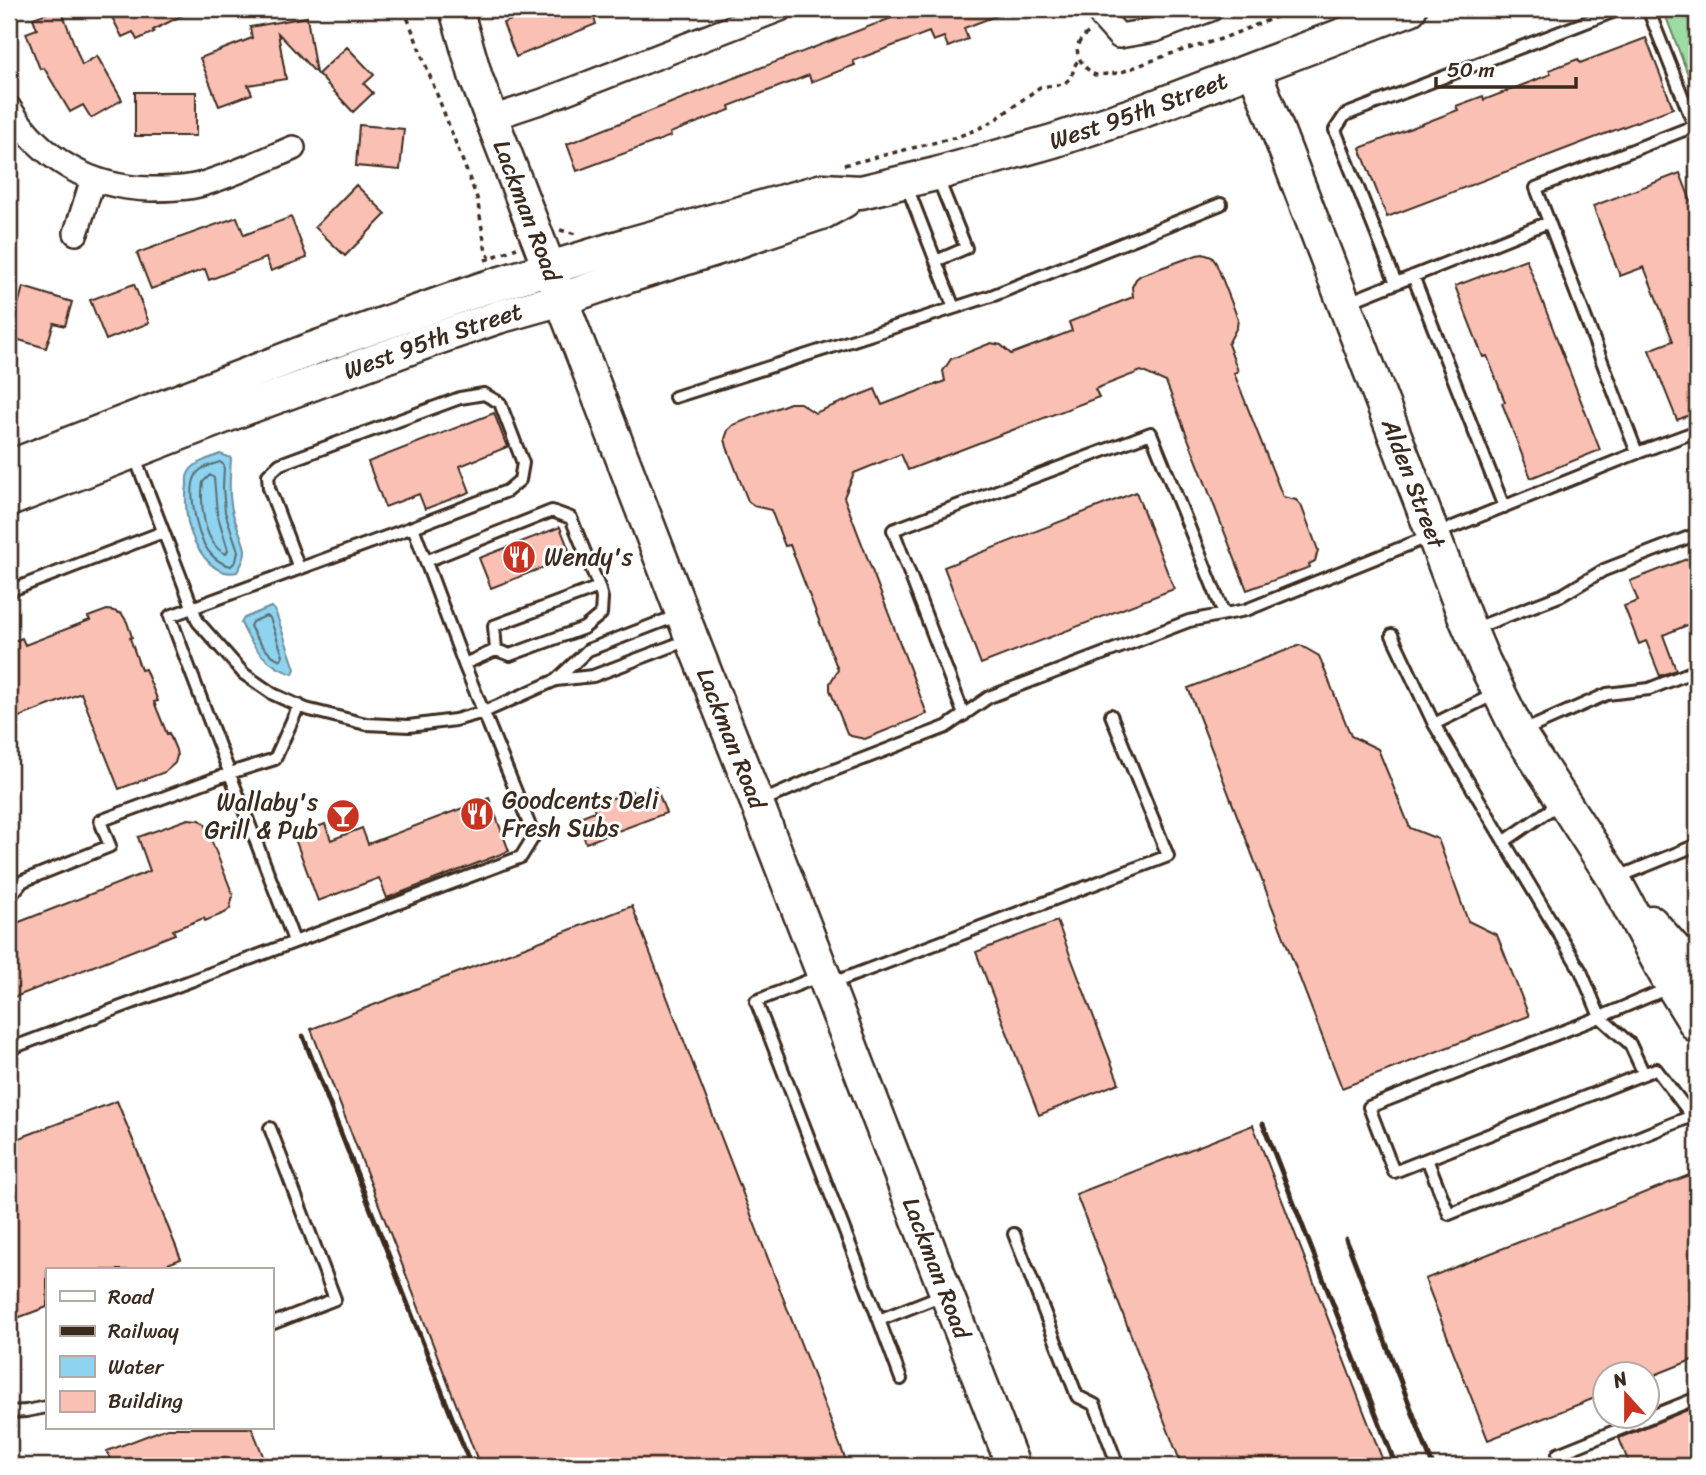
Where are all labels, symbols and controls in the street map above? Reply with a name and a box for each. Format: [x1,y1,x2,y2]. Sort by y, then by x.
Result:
scale bar [1436,46,1576,90]
text: 50 m [1447,51,1495,89]
street label: West 95th Street [1044,59,1234,162]
street label: Lackman Road [481,134,574,289]
street label: West 95th Street [338,290,527,392]
street label: Alden Street [1369,412,1458,556]
place label: Wendy's [544,536,634,578]
restaurant icon: Wendy's [500,538,538,576]
street label: Lackman Road [685,662,779,817]
place label: Goodcents Deli Fresh Subs [502,779,660,849]
place label: Wallaby's Grill & Pub [205,781,318,851]
restaurant icon: Goodcents Deli Fresh Subs [458,795,496,833]
bar icon: Wallaby's Grill & Pub [324,797,362,835]
street label: Lackman Road [890,1191,983,1346]
legend [46,1268,273,1430]
text: Road [108,1278,155,1316]
text: Railway [108,1312,179,1350]
text: Water [108,1348,165,1386]
north arrow [1590,1360,1660,1430]
text: N [1607,1362,1633,1398]
text: Building [108,1382,184,1420]

